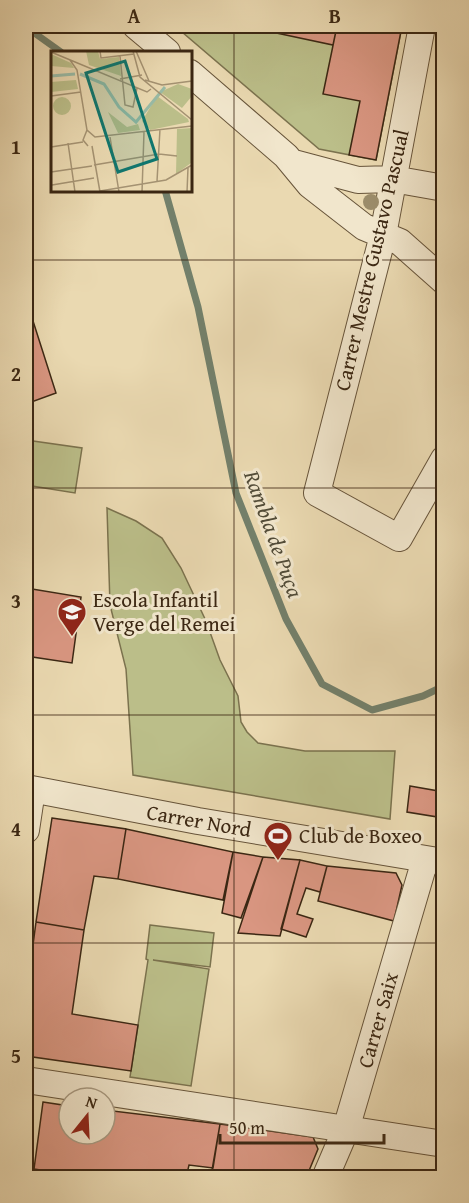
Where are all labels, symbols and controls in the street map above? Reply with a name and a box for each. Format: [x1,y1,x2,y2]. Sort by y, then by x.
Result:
text: A [128,1,141,30]
text: B [329,1,341,30]
inset map [51,51,192,192]
street label: Carrer Mestre Gustavo Pascual [326,126,417,394]
text: 1 [11,132,21,161]
text: 2 [11,359,21,388]
water label: Rambla de Puça [236,465,312,602]
place label: Escola Infantil Verge del Remei [93,584,235,639]
text: 3 [11,586,21,615]
school or university icon: Escola Infantil Verge del Remei [56,596,88,638]
street label: Carrer Nord [144,796,255,845]
text: 4 [11,814,21,843]
sports icon: Club de Boxeo [262,820,294,862]
place label: Club de Boxeo [299,820,422,851]
street label: Carrer Saix [349,968,406,1071]
text: 5 [11,1041,21,1070]
north arrow [57,1086,117,1146]
text: N [83,1089,101,1115]
scale bar [220,1107,384,1145]
text: 50 m [229,1114,265,1141]

